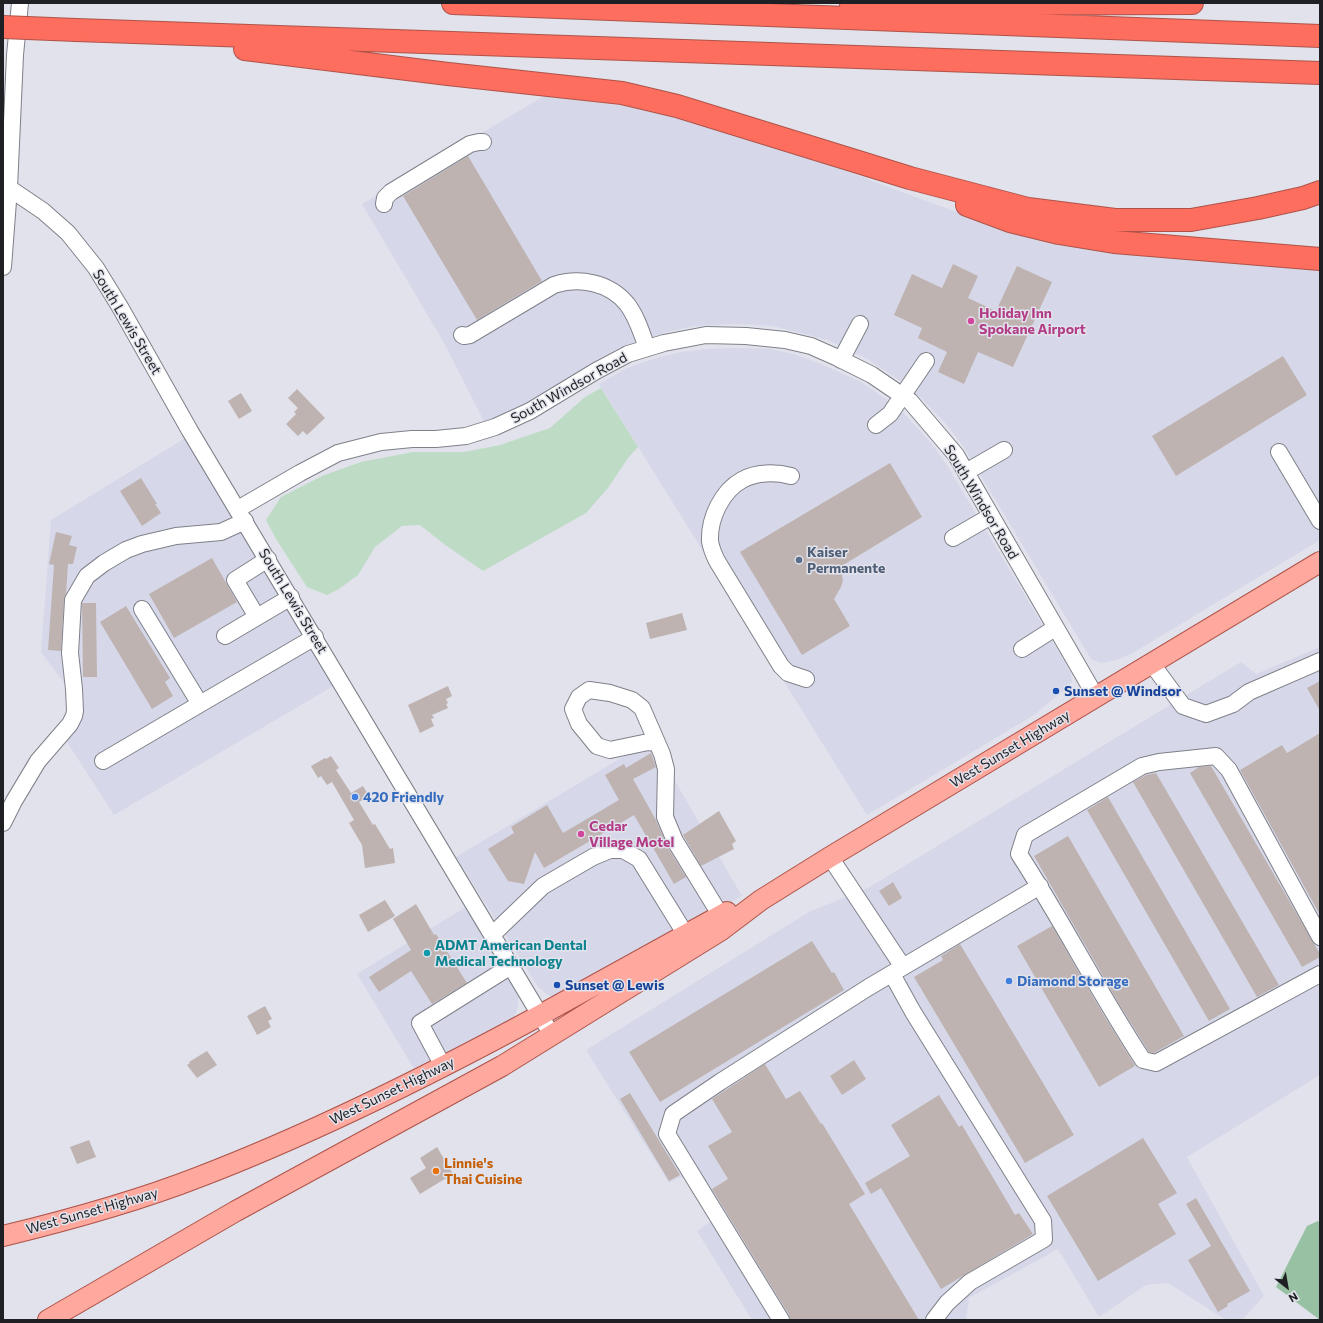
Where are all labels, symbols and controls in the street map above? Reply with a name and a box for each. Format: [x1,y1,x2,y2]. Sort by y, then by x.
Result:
street label: South Lewis Street [89,266,165,378]
place label: Holiday Inn Spokane Airport [979,305,1086,338]
marker: Holiday Inn Spokane Airport [966,316,976,326]
street label: South Windsor Road [508,349,630,427]
street label: South Windsor Road [940,442,1022,562]
place label: Kaiser Permanente [807,544,885,576]
street label: South Lewis Street [255,545,331,657]
marker: Kaiser Permanente [794,555,804,565]
place label: Sunset @ Windsor [1064,683,1182,699]
marker: Sunset @ Windsor [1051,686,1061,696]
street label: West Sunset Highway [947,707,1073,791]
place label: 420 Friendly [363,789,444,805]
marker: 420 Friendly [350,792,360,802]
place label: Cedar Village Motel [589,818,674,850]
marker: Cedar Village Motel [576,829,586,839]
place label: ADMT American Dental Medical Technology [435,937,587,970]
marker: ADMT American Dental Medical Technology [422,948,432,958]
place label: Diamond Storage [1017,973,1129,989]
marker: Diamond Storage [1004,976,1014,986]
place label: Sunset @ Lewis [565,977,664,993]
marker: Sunset @ Lewis [552,980,562,990]
street label: West Sunset Highway [327,1054,457,1128]
place label: Linnie's Thai Cuisine [444,1155,522,1188]
marker: Linnie's Thai Cuisine [431,1166,441,1176]
street label: West Sunset Highway [24,1184,160,1238]
north arrow [1267,1267,1307,1307]
text: N [1287,1290,1300,1305]

